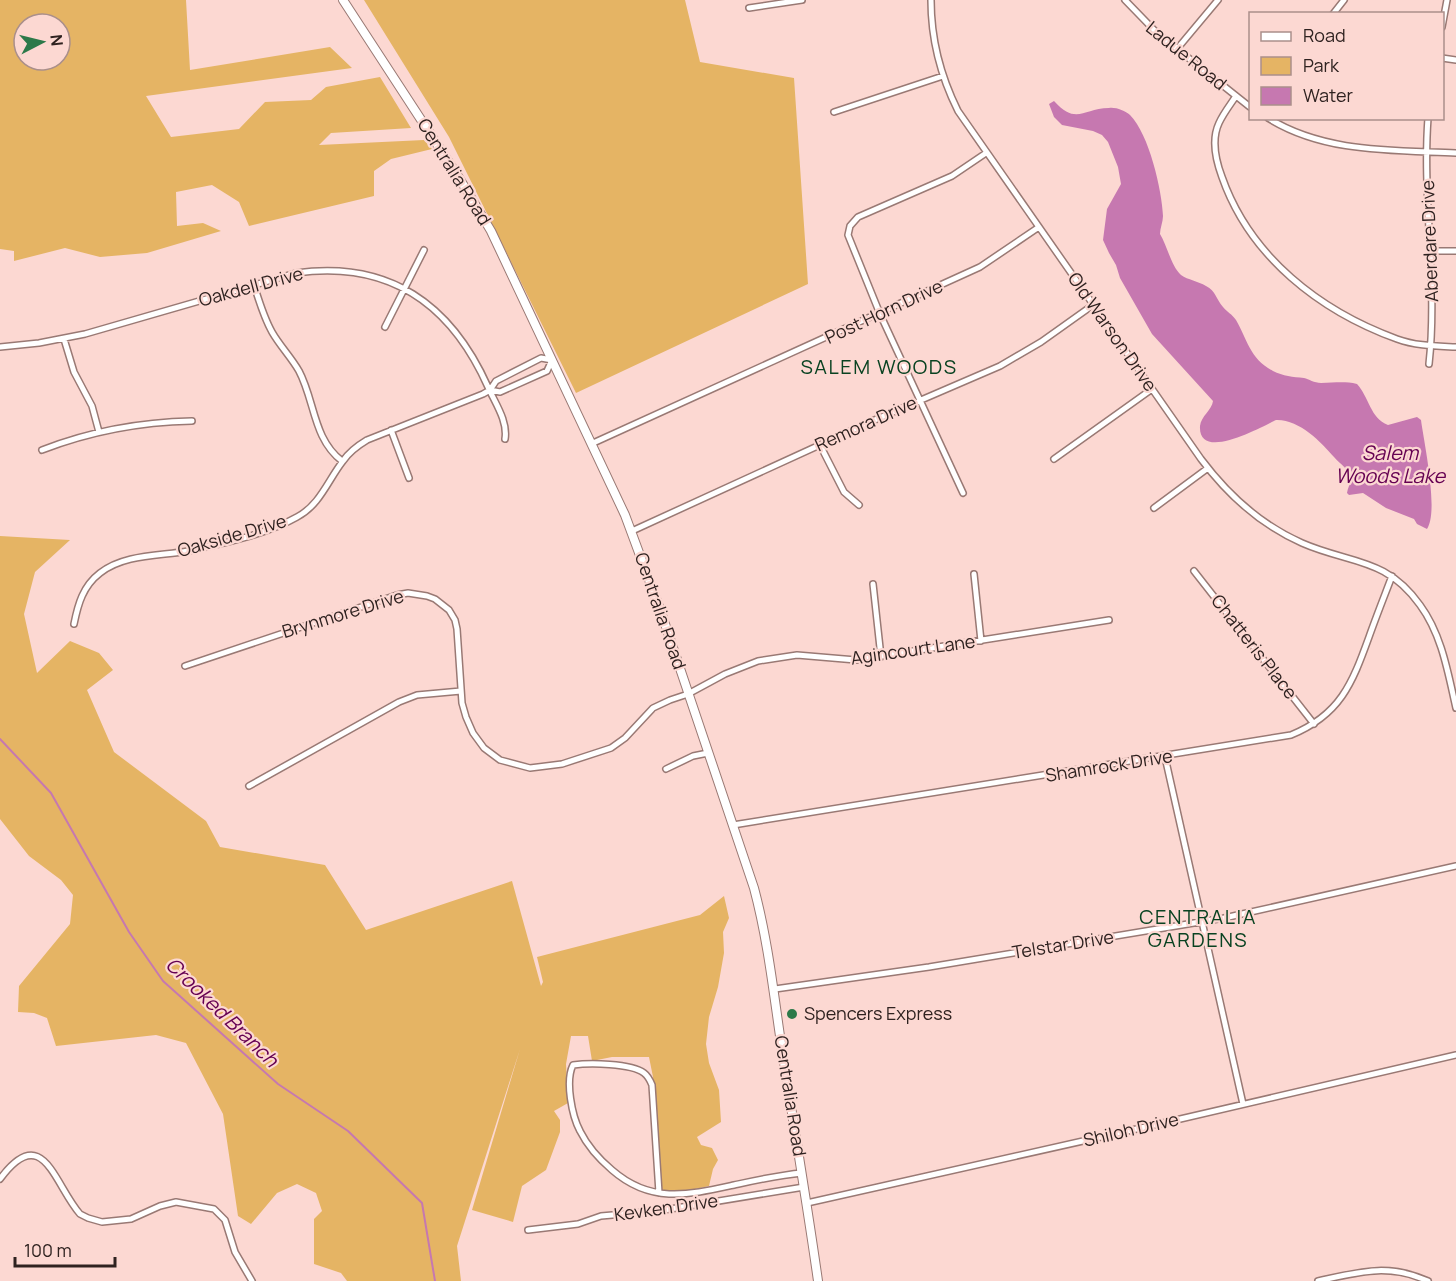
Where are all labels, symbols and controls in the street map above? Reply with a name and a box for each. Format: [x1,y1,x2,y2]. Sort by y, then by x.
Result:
north arrow [12,12,72,72]
legend [1249,12,1444,120]
street label: Ladue Road [1141,15,1232,95]
text: Road [1303,23,1346,47]
text: N [45,33,69,47]
text: Park [1303,53,1340,77]
text: Water [1303,83,1353,107]
street label: Centralia Road [412,113,497,229]
street label: Aberdare Drive [1415,180,1443,302]
street label: Oakdell Drive [196,261,306,311]
street label: Old Warson Drive [1063,267,1163,396]
street label: Post Horn Drive [821,273,946,349]
district label: SALEM WOODS [801,353,957,380]
street label: Remora Drive [811,390,920,456]
water label: Salem Woods Lake [1335,439,1446,489]
street label: Oakside Drive [174,508,289,562]
street label: Centralia Road [630,549,692,672]
street label: Brynmore Drive [279,583,406,643]
street label: Chatteris Place [1206,589,1303,704]
street label: Agincourt Lane [849,628,977,670]
street label: Shamrock Drive [1043,743,1174,787]
district label: CENTRALIA GARDENS [1139,903,1257,953]
street label: Telstar Drive [1010,924,1116,964]
water label: Crooked Branch [160,951,285,1073]
place label: Spencers Express [804,1001,952,1025]
marker: Spencers Express [785,1007,799,1021]
street label: Centralia Road [770,1034,812,1158]
street label: Shiloh Drive [1081,1106,1181,1152]
street label: Kevken Drive [612,1188,719,1226]
scale bar [15,1230,116,1268]
text: 100 m [24,1238,72,1262]

